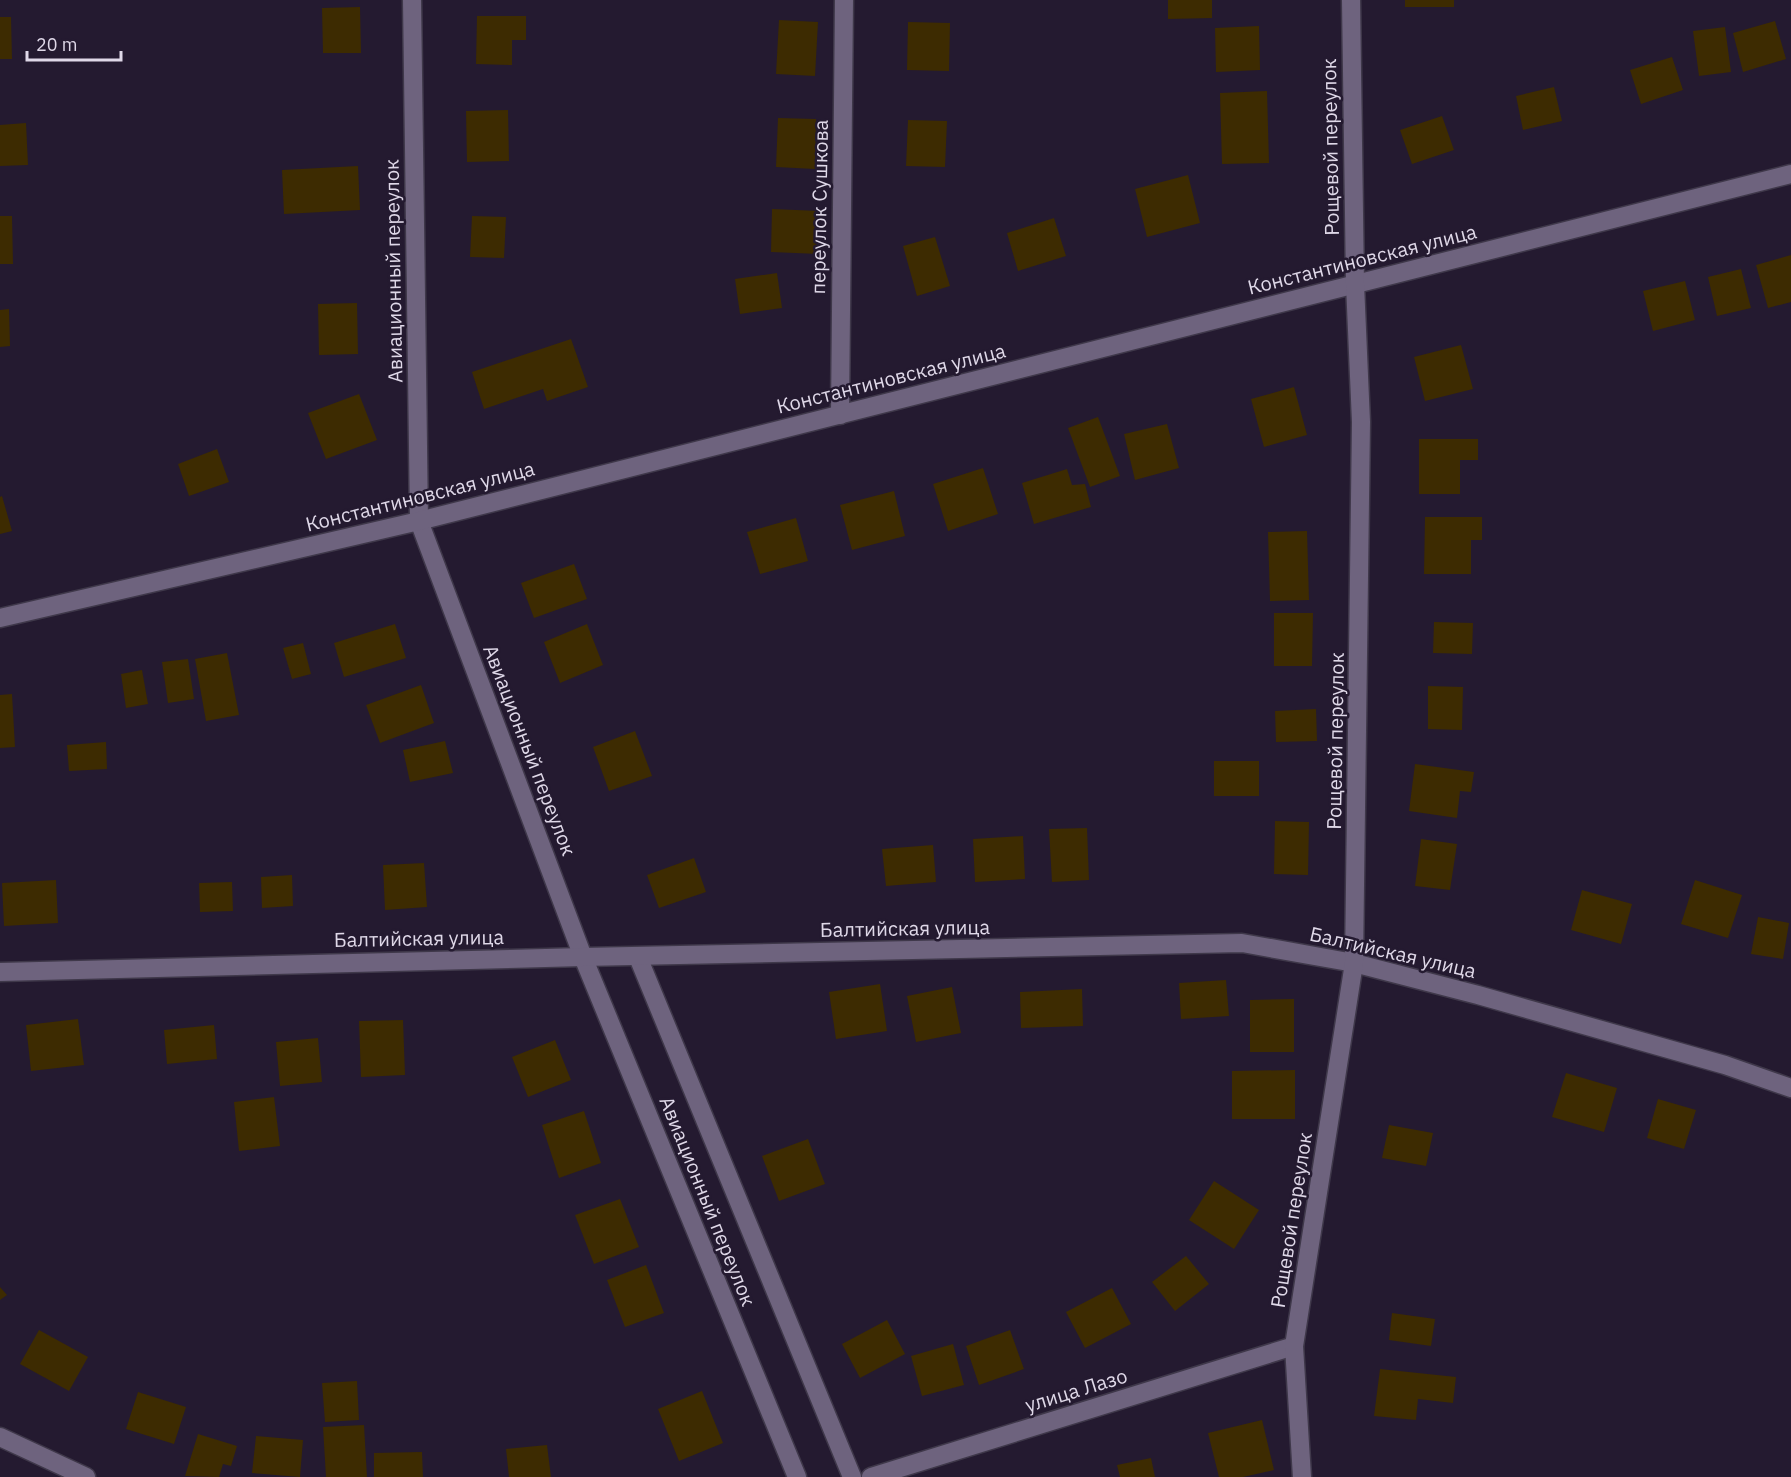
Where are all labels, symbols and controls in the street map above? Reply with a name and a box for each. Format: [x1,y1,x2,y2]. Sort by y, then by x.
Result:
scale bar [27,24,122,62]
text: 20 m [36,33,78,56]
street label: Рощевой переулок [1315,58,1345,236]
street label: переулок Сушкова [804,119,834,295]
street label: Авиационный переулок [378,159,408,383]
street label: Константиновская улица [1245,217,1480,301]
street label: Константиновская улица [774,336,1009,420]
street label: Константиновская улица [303,454,538,538]
street label: Авиационный переулок [477,641,583,859]
street label: Рощевой переулок [1320,652,1350,830]
street label: Балтийская улица [820,913,991,943]
street label: Балтийская улица [1307,920,1479,984]
street label: Балтийская улица [334,923,505,953]
street label: Авиационный переулок [654,1092,762,1310]
street label: Рощевой переулок [1264,1130,1318,1310]
street label: улица Лазо [1022,1362,1130,1418]

